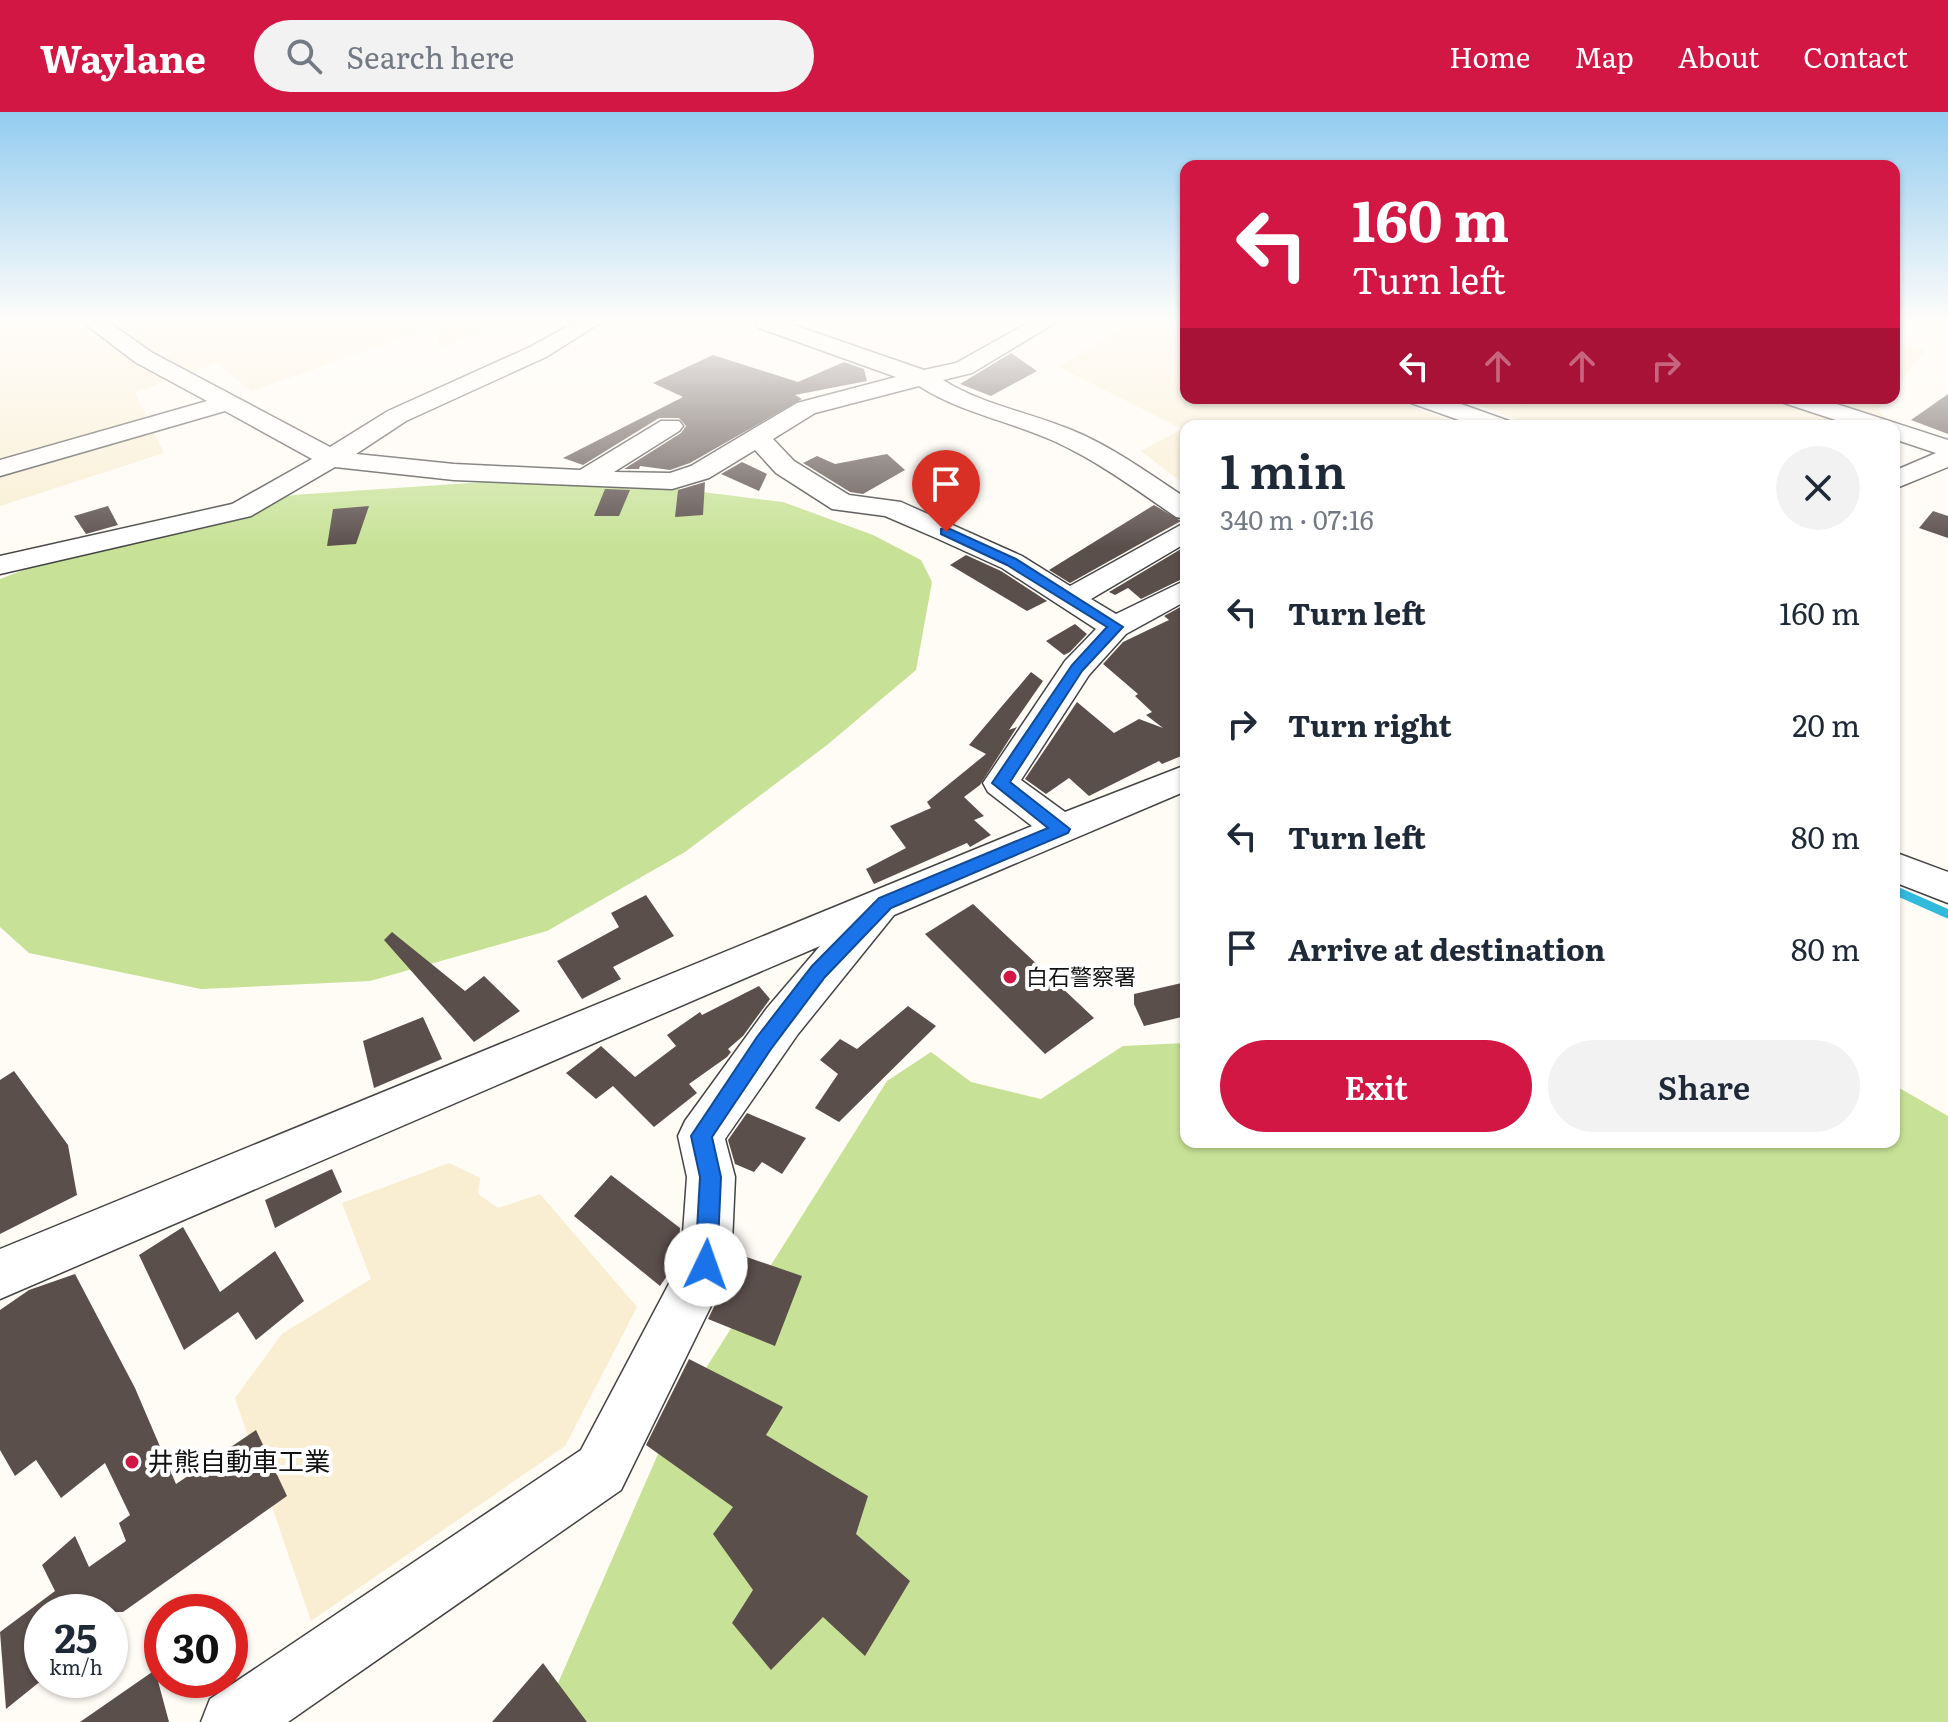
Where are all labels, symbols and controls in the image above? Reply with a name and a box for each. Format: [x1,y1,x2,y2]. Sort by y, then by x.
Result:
search box [254,20,814,92]
text: Waylane [40,28,206,85]
icon: search [282,34,326,78]
text: Search here [346,34,514,78]
text: Home [1449,35,1530,77]
text: Map [1574,35,1634,77]
text: About [1678,35,1759,77]
text: Contact [1803,35,1908,77]
text: 160 m [1352,176,1509,259]
icon: left [1220,192,1324,296]
text: Turn left [1352,252,1506,305]
icon: left [1392,344,1436,388]
icon: ahead [1476,344,1520,388]
icon: ahead [1560,344,1604,388]
icon: right [1644,344,1688,388]
text: 1 min [1220,433,1346,504]
button: close [1776,446,1860,530]
pin [912,450,980,532]
icon: arrive [924,462,968,506]
text: 340 m · 07:16 [1220,499,1374,538]
icon: left [1220,590,1264,634]
text: Turn left [1288,590,1426,634]
text: 160 m [1779,590,1860,634]
icon: right [1220,702,1264,746]
text: Turn right [1288,702,1452,746]
text: 20 m [1792,702,1860,746]
icon: left [1220,814,1264,858]
text: Turn left [1288,814,1426,858]
text: 80 m [1791,814,1860,858]
icon: arrive [1220,926,1264,970]
text: Arrive at destination [1288,926,1605,970]
text: 80 m [1791,926,1860,970]
place label: 白石警察署 [1026,959,1136,992]
marker: 白石警察署 [1001,968,1019,986]
button: Exit [1220,1040,1532,1132]
button: Share [1548,1040,1860,1132]
position arrow [664,1223,748,1307]
place label: 井熊自動車工業 [148,1440,330,1479]
marker: 井熊自動車工業 [123,1453,141,1471]
speed limit sign: 30 [144,1594,248,1698]
text: 25 [54,1606,98,1665]
text: km/h [49,1651,103,1681]

